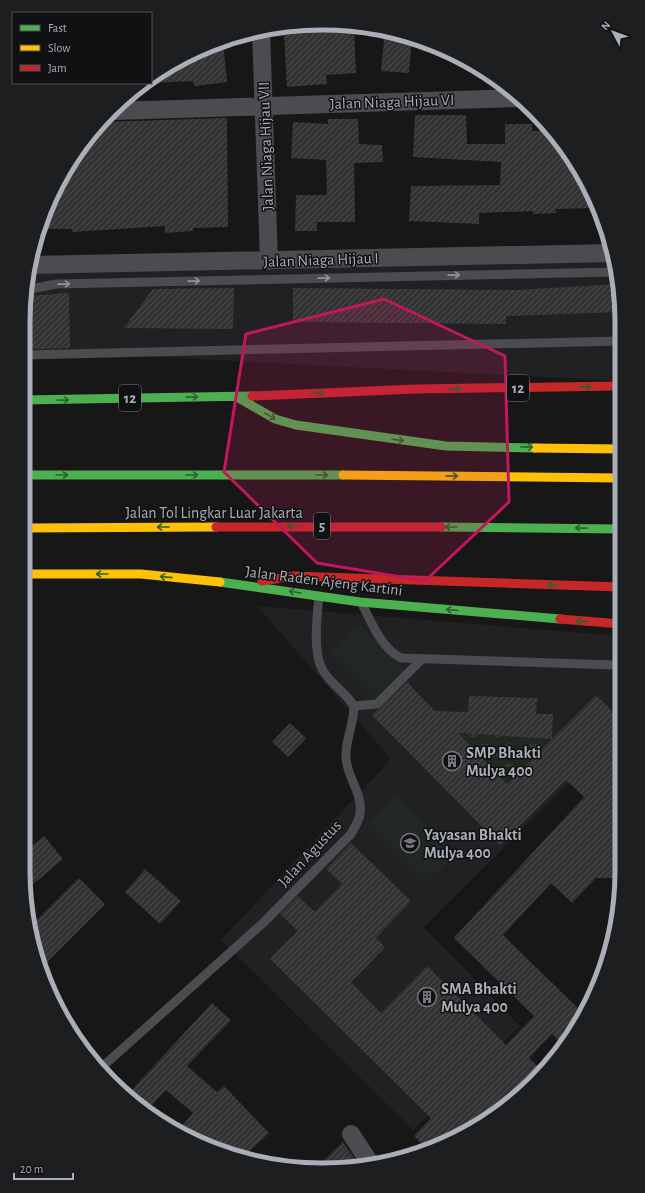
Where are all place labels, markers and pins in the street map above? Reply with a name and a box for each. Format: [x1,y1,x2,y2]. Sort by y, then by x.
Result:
place label: SMP Bhakti Mulya 400 [466,745,541,780]
building icon: SMP Bhakti Mulya 400 [441,750,463,772]
place label: Yayasan Bhakti Mulya 400 [424,827,522,862]
school or university icon: Yayasan Bhakti Mulya 400 [399,832,421,854]
place label: SMA Bhakti Mulya 400 [441,981,517,1016]
building icon: SMA Bhakti Mulya 400 [416,986,438,1008]

